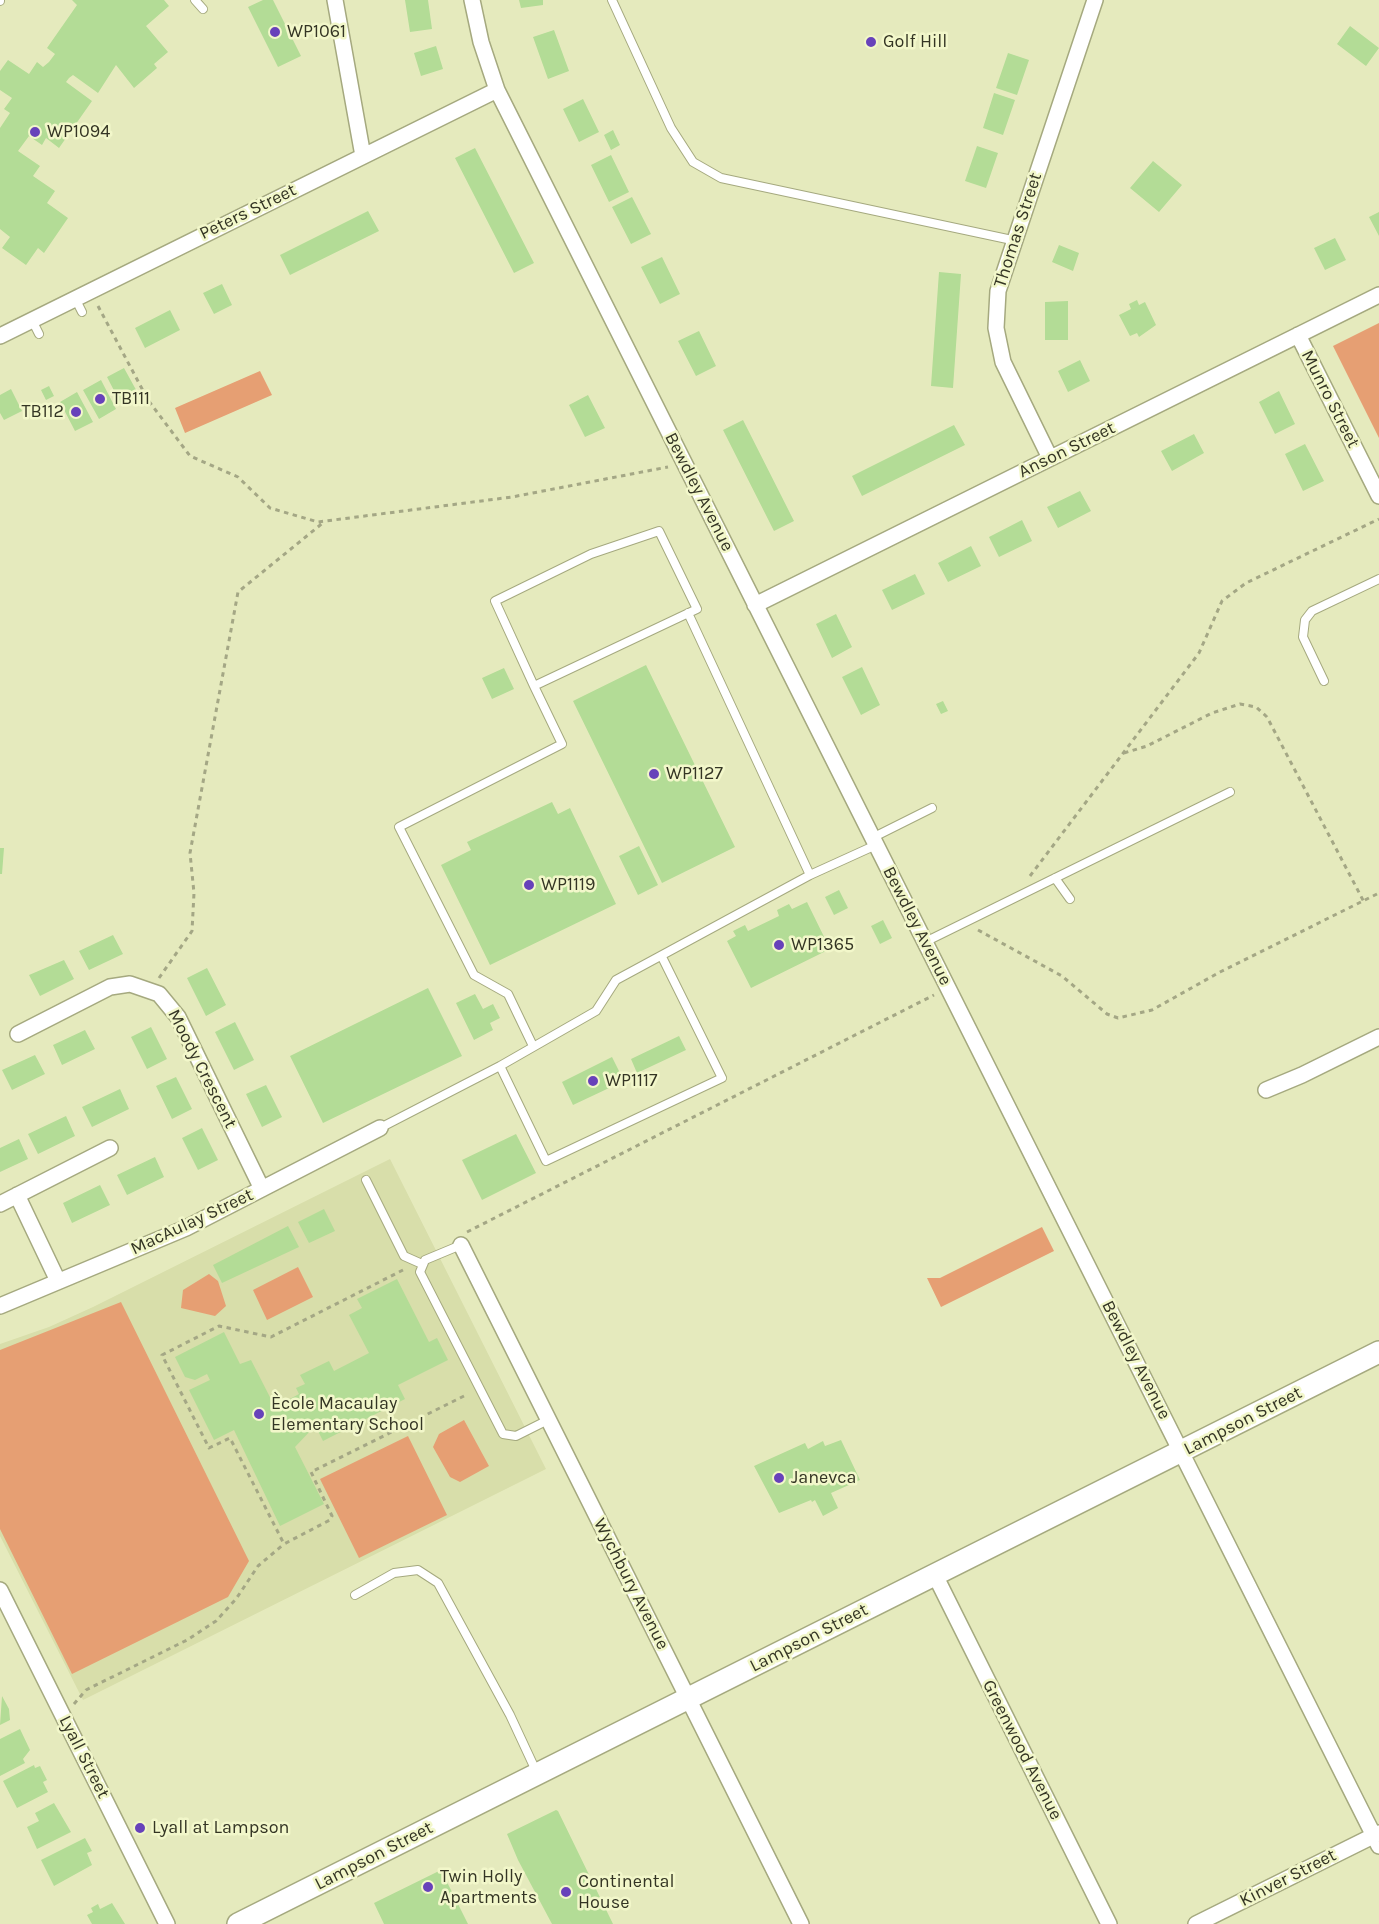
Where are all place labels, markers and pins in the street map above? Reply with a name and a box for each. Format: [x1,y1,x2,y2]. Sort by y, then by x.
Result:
place label: WP1061 [287,21,346,43]
marker: WP1061 [268,25,282,39]
place label: Golf Hill [883,31,947,53]
marker: Golf Hill [864,35,878,49]
place label: WP1094 [47,121,110,143]
marker: WP1094 [28,125,42,139]
place label: TB111 [112,388,150,410]
marker: TB111 [93,392,107,406]
place label: TB112 [21,401,64,423]
marker: TB112 [69,405,83,419]
place label: WP1127 [666,763,723,785]
marker: WP1127 [647,767,661,781]
place label: WP1119 [541,874,595,896]
marker: WP1119 [522,878,536,892]
place label: WP1365 [791,934,854,956]
marker: WP1365 [772,938,786,952]
place label: WP1117 [605,1070,657,1092]
marker: WP1117 [586,1074,600,1088]
place label: Ècole Macaulay Elementary School [271,1393,424,1436]
marker: Ècole Macaulay Elementary School [252,1407,266,1421]
place label: Janevca [791,1467,857,1489]
marker: Janevca [772,1471,786,1485]
place label: Lyall at Lampson [152,1817,289,1839]
marker: Lyall at Lampson [133,1821,147,1835]
place label: Twin Holly Apartments [440,1866,537,1908]
place label: Continental House [578,1871,675,1914]
marker: Twin Holly Apartments [421,1880,435,1894]
marker: Continental House [559,1885,573,1899]

